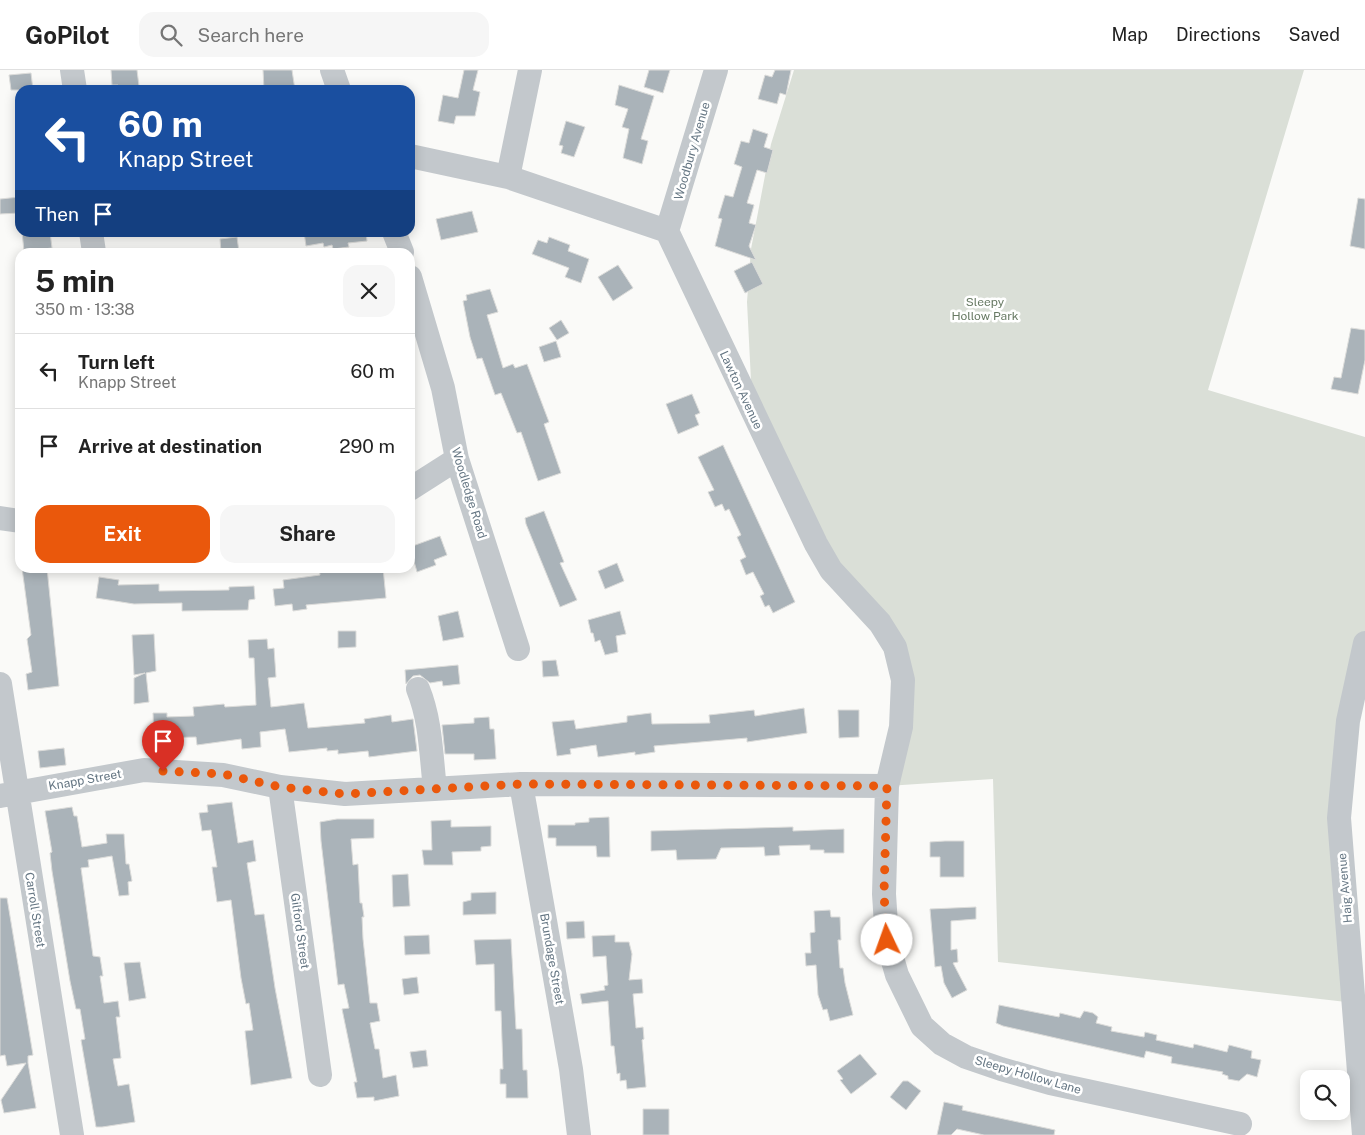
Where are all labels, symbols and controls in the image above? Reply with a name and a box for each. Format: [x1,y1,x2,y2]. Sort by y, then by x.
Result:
search box [139,12,489,57]
text: GoPilot [25,21,109,49]
icon: search [157,21,185,49]
text: Search here [197,24,304,46]
text: Map [1111,24,1148,45]
text: Directions [1176,24,1261,45]
text: Saved [1289,24,1340,45]
street label: Woodbury Avenue [671,100,713,202]
text: 60 m [118,104,203,145]
icon: left [35,105,100,170]
text: Knapp Street [118,146,254,172]
icon: arrive [89,200,117,228]
text: Then [35,203,79,225]
text: 5 min [35,263,115,299]
button: close [343,265,395,317]
park label: Sleepy Hollow Park [951,295,1019,323]
text: 350 m · 13:38 [35,300,135,319]
street label: Lawton Avenue [717,349,765,432]
text: Turn left [78,351,155,373]
icon: left [35,357,63,385]
text: 60 m [351,360,395,382]
text: Knapp Street [78,373,177,392]
icon: arrive [35,432,63,460]
text: Arrive at destination [78,435,262,457]
text: 290 m [339,435,395,457]
street label: Woodledge Road [449,446,489,540]
button: Exit [35,505,210,563]
button: Share [220,505,395,563]
pin [142,720,184,771]
icon: arrive [149,727,177,755]
street label: Knapp Street [47,767,123,793]
street label: Haig Avenue [1335,852,1355,924]
street label: Carroll Street [22,871,48,949]
street label: Gilford Street [288,892,312,970]
street label: Brundage Street [537,912,567,1006]
position arrow [860,913,912,965]
street label: Sleepy Hollow Lane [973,1053,1083,1097]
map controls [1300,1070,1350,1120]
button: search [1300,1070,1350,1120]

